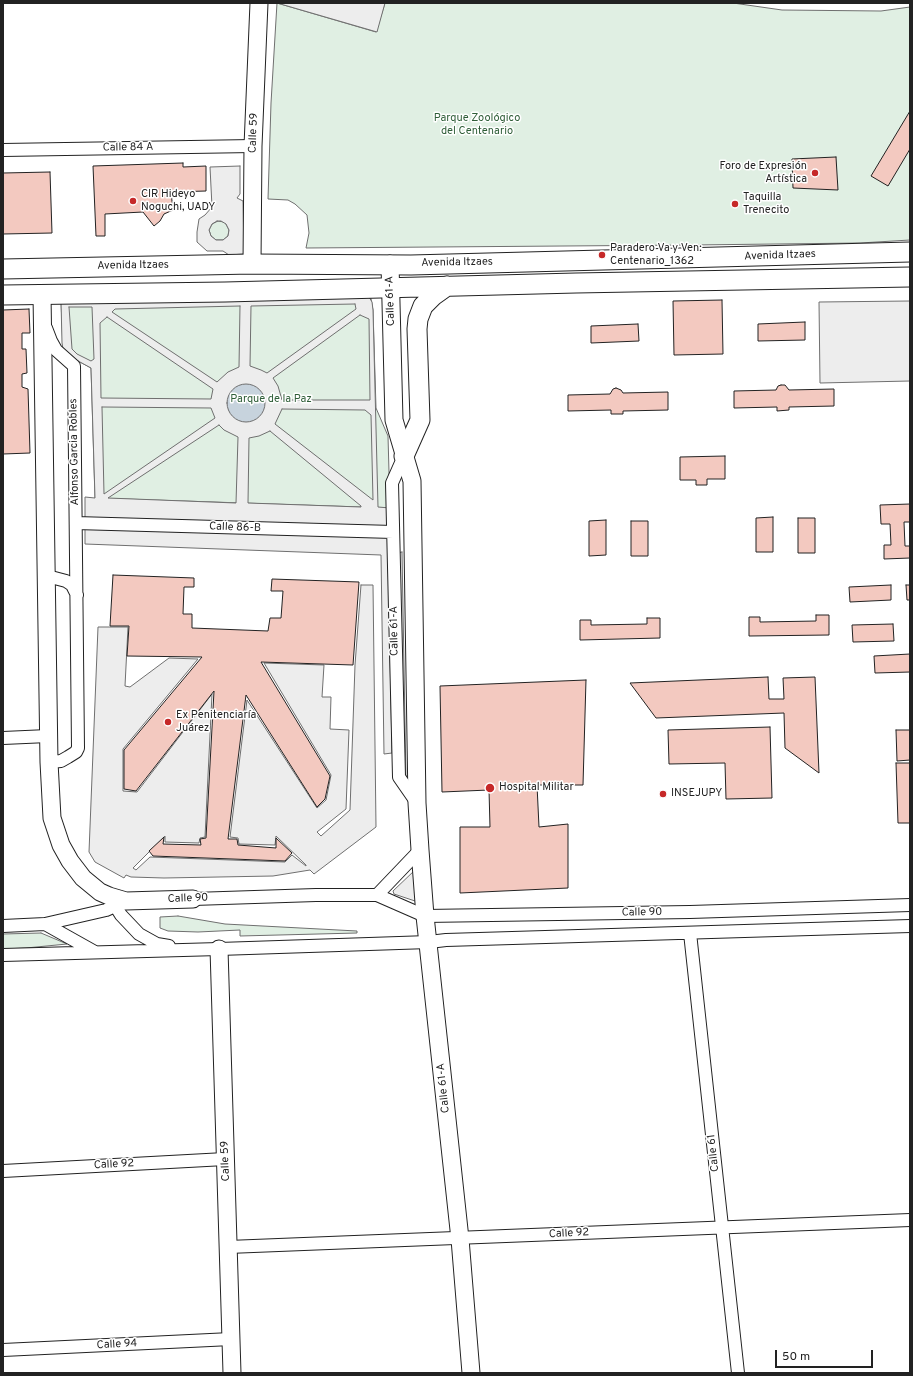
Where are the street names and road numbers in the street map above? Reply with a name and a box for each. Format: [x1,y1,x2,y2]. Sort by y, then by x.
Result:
street label: Calle 59 [247,113,261,153]
street label: Calle 84 A [103,141,153,155]
street label: Avenida Itzaes [744,248,816,264]
street label: Avenida Itzaes [421,256,493,270]
street label: Avenida Itzaes [97,259,169,273]
street label: Calle 61-A [384,276,398,326]
street label: Alfonso Garcia Robles [67,398,83,506]
street label: Calle 86-B [209,520,261,536]
street label: Calle 61-A [388,606,402,656]
street label: Calle 90 [167,892,209,906]
street label: Calle 90 [622,906,662,920]
street label: Calle 61-A [435,1062,453,1114]
street label: Calle 61 [705,1133,723,1173]
street label: Calle 59 [219,1141,233,1181]
street label: Calle 92 [93,1157,135,1173]
street label: Calle 92 [548,1226,590,1242]
street label: Calle 94 [96,1337,138,1353]

